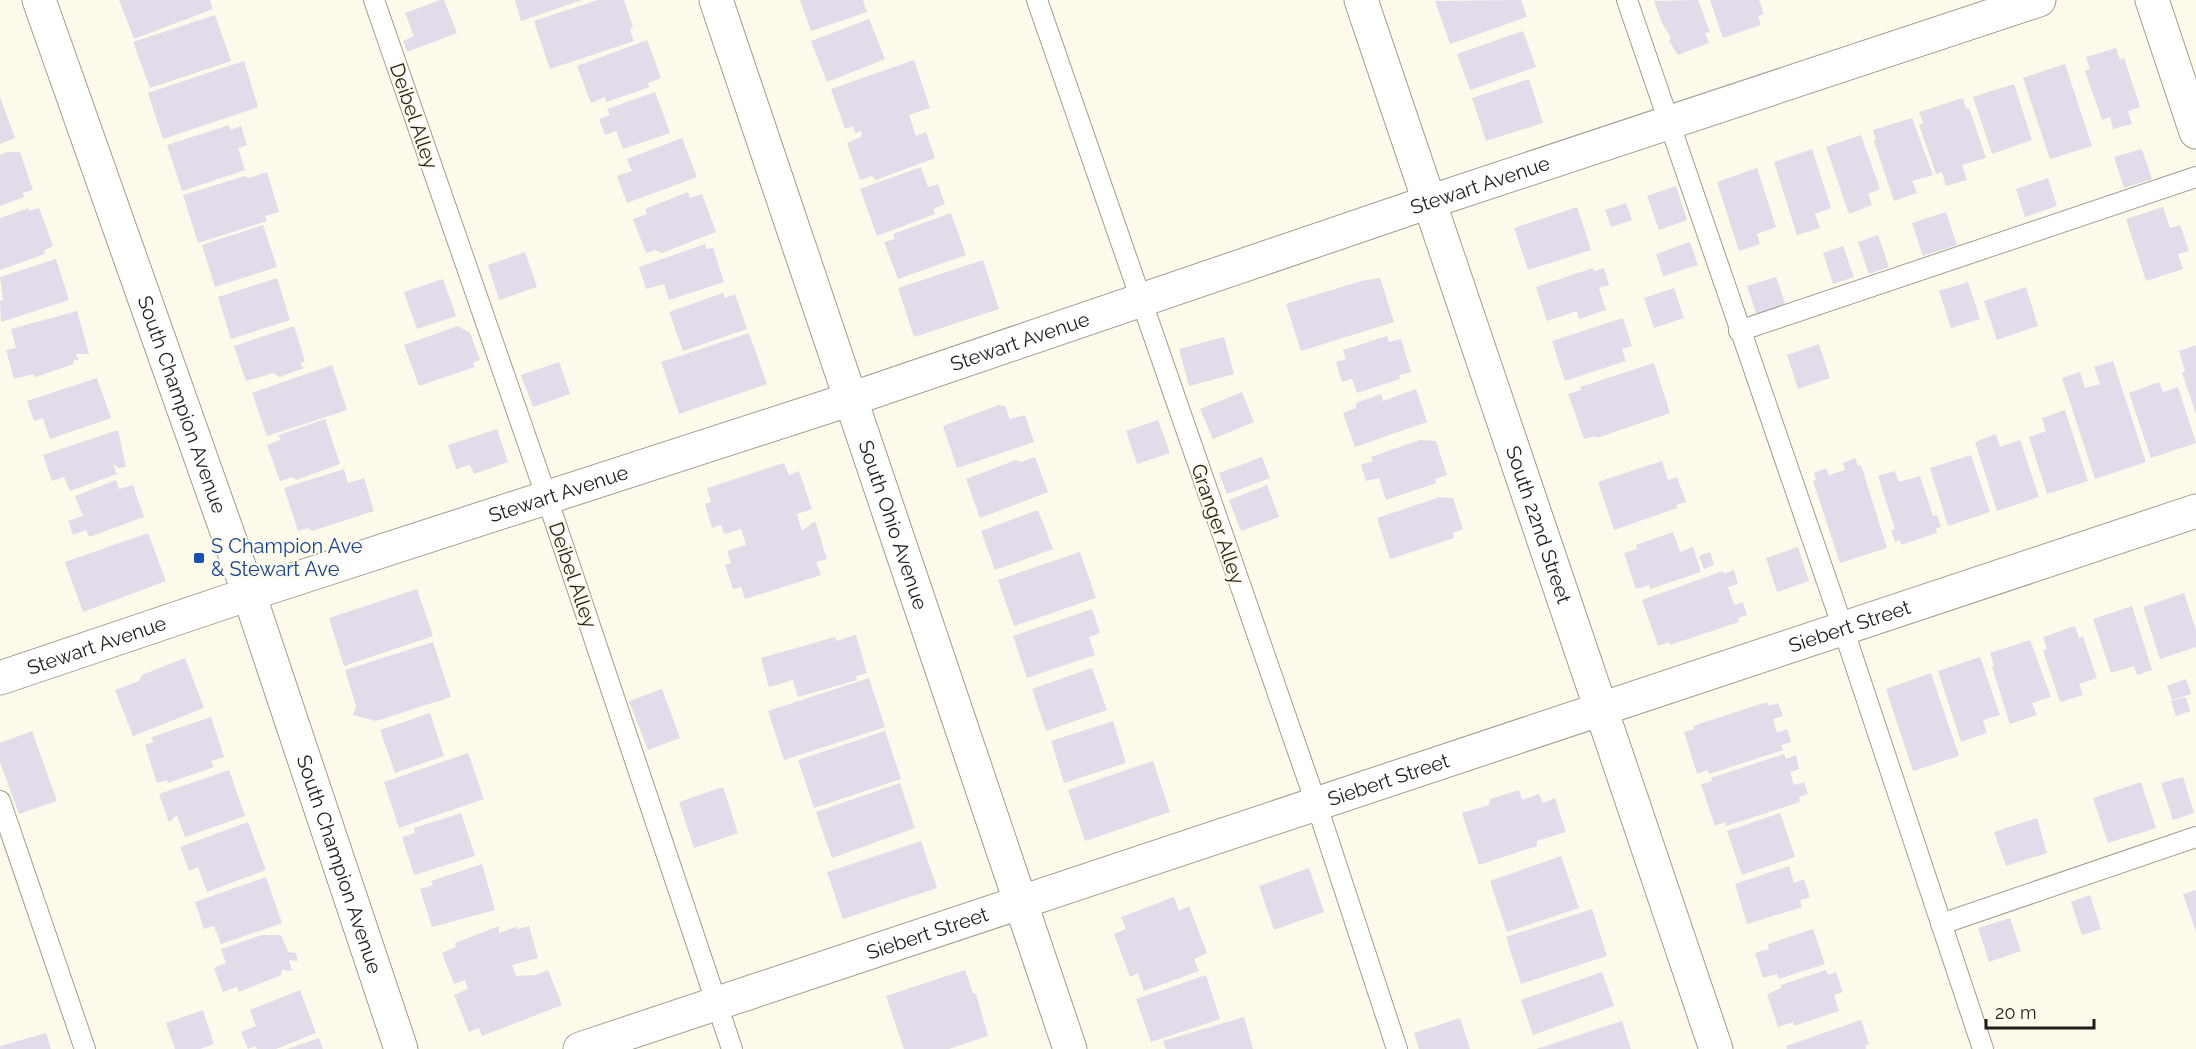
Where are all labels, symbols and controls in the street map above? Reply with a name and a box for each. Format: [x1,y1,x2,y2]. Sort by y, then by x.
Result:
street label: Deibel Alley [385,60,443,172]
street label: Stewart Avenue [1407,151,1553,219]
street label: South Champion Avenue [132,292,232,517]
street label: Stewart Avenue [947,307,1093,376]
street label: South Ohio Avenue [853,437,933,613]
street label: South 22nd Street [1501,443,1576,607]
street label: Stewart Avenue [486,460,631,528]
street label: Granger Alley [1186,461,1250,587]
street label: Deibel Alley [544,519,602,631]
place label: S Champion Ave & Stewart Ave [211,534,363,581]
marker: S Champion Ave & Stewart Ave [192,551,206,565]
street label: Siebert Street [1786,595,1914,658]
street label: Stewart Avenue [24,611,170,680]
street label: Siebert Street [1324,748,1453,811]
street label: South Champion Avenue [292,752,387,977]
street label: Siebert Street [863,902,991,965]
scale bar [1986,992,2094,1030]
text: 20 m [1995,1002,2037,1023]

